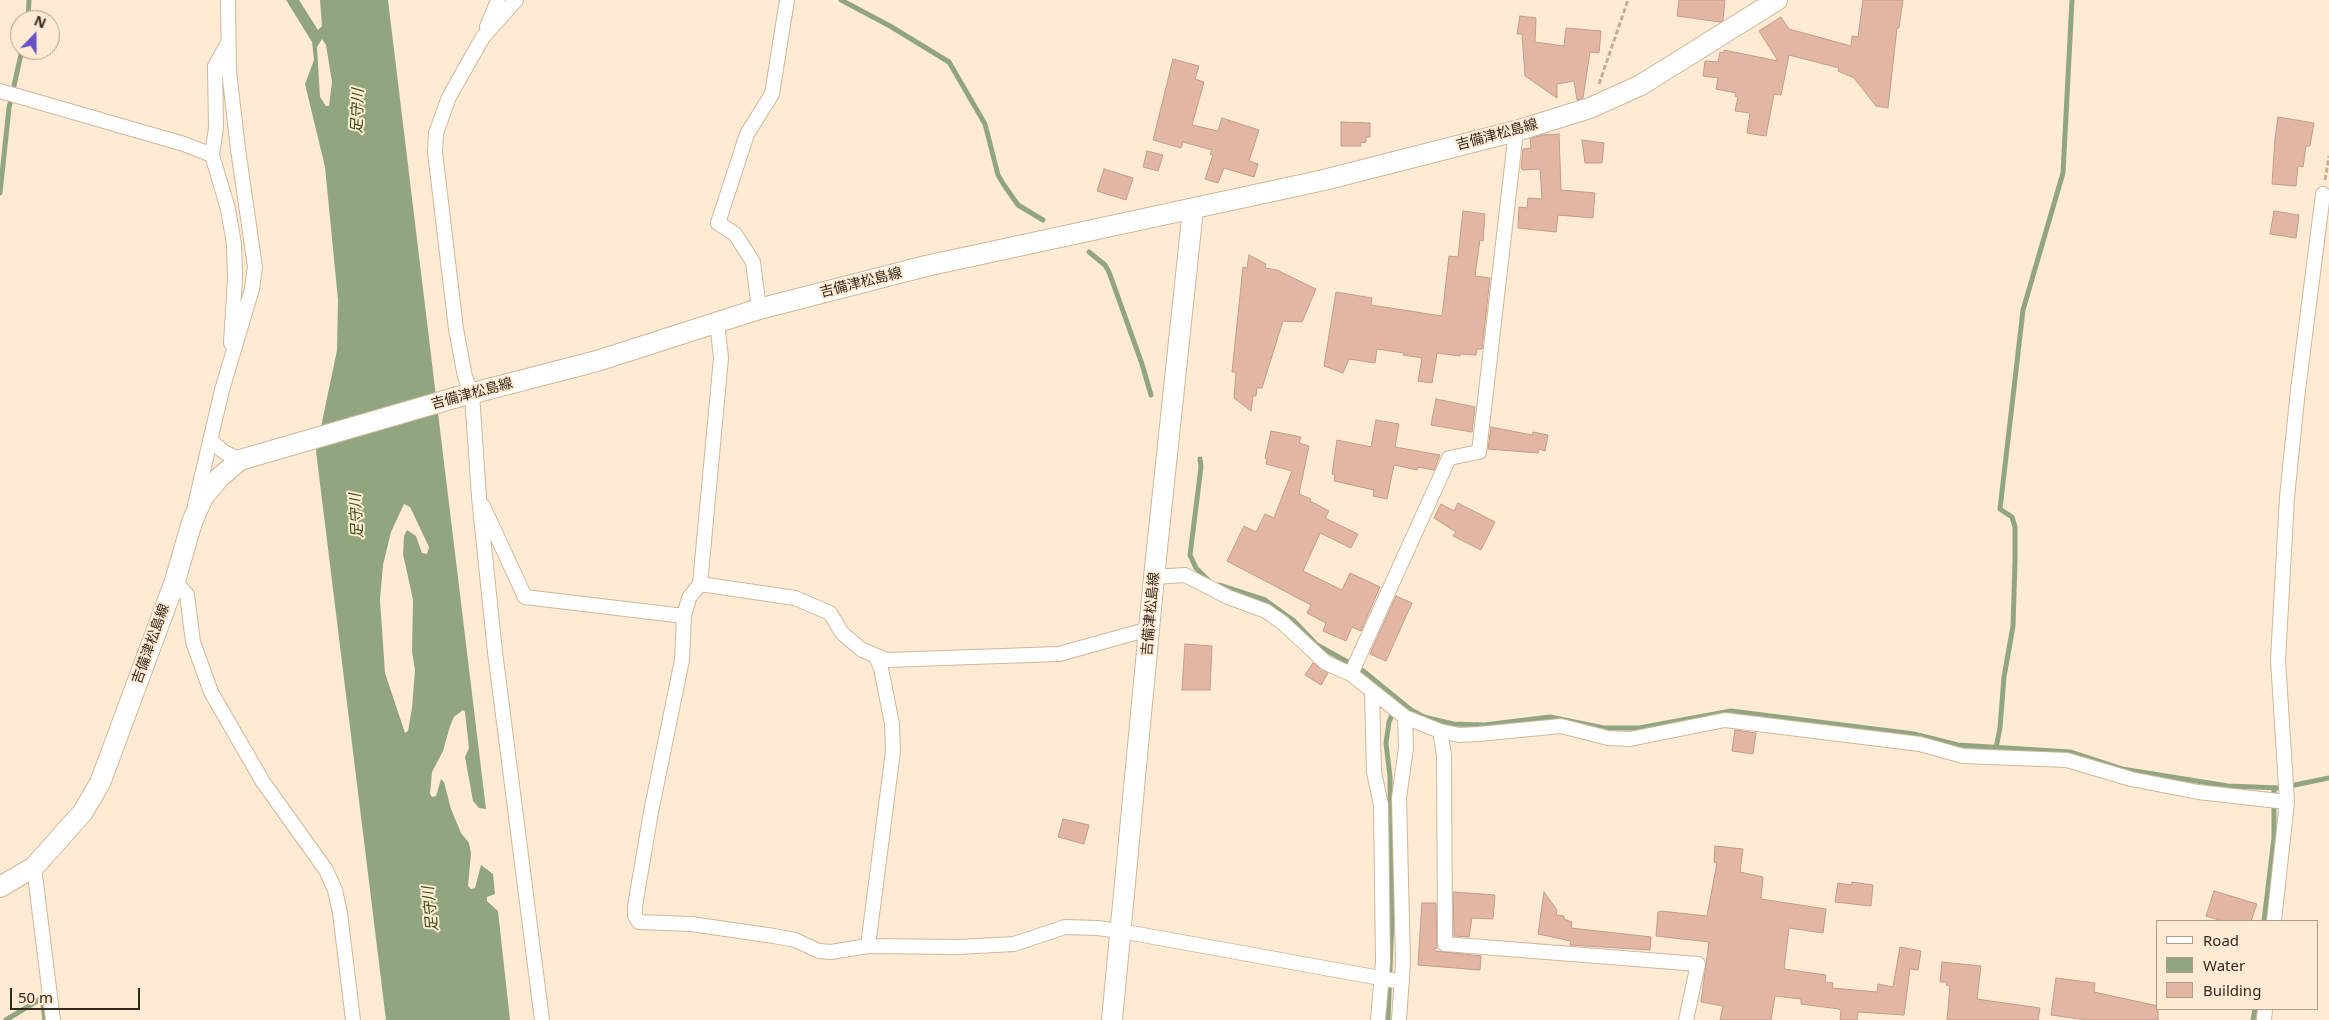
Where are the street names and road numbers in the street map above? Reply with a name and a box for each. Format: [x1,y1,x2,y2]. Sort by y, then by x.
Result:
street label: 吉備津松島線 [1454,116,1540,154]
street label: 吉備津松島線 [818,265,904,301]
street label: 吉備津松島線 [429,375,515,413]
street label: 吉備津松島線 [1139,571,1163,657]
street label: 吉備津松島線 [129,602,173,686]

